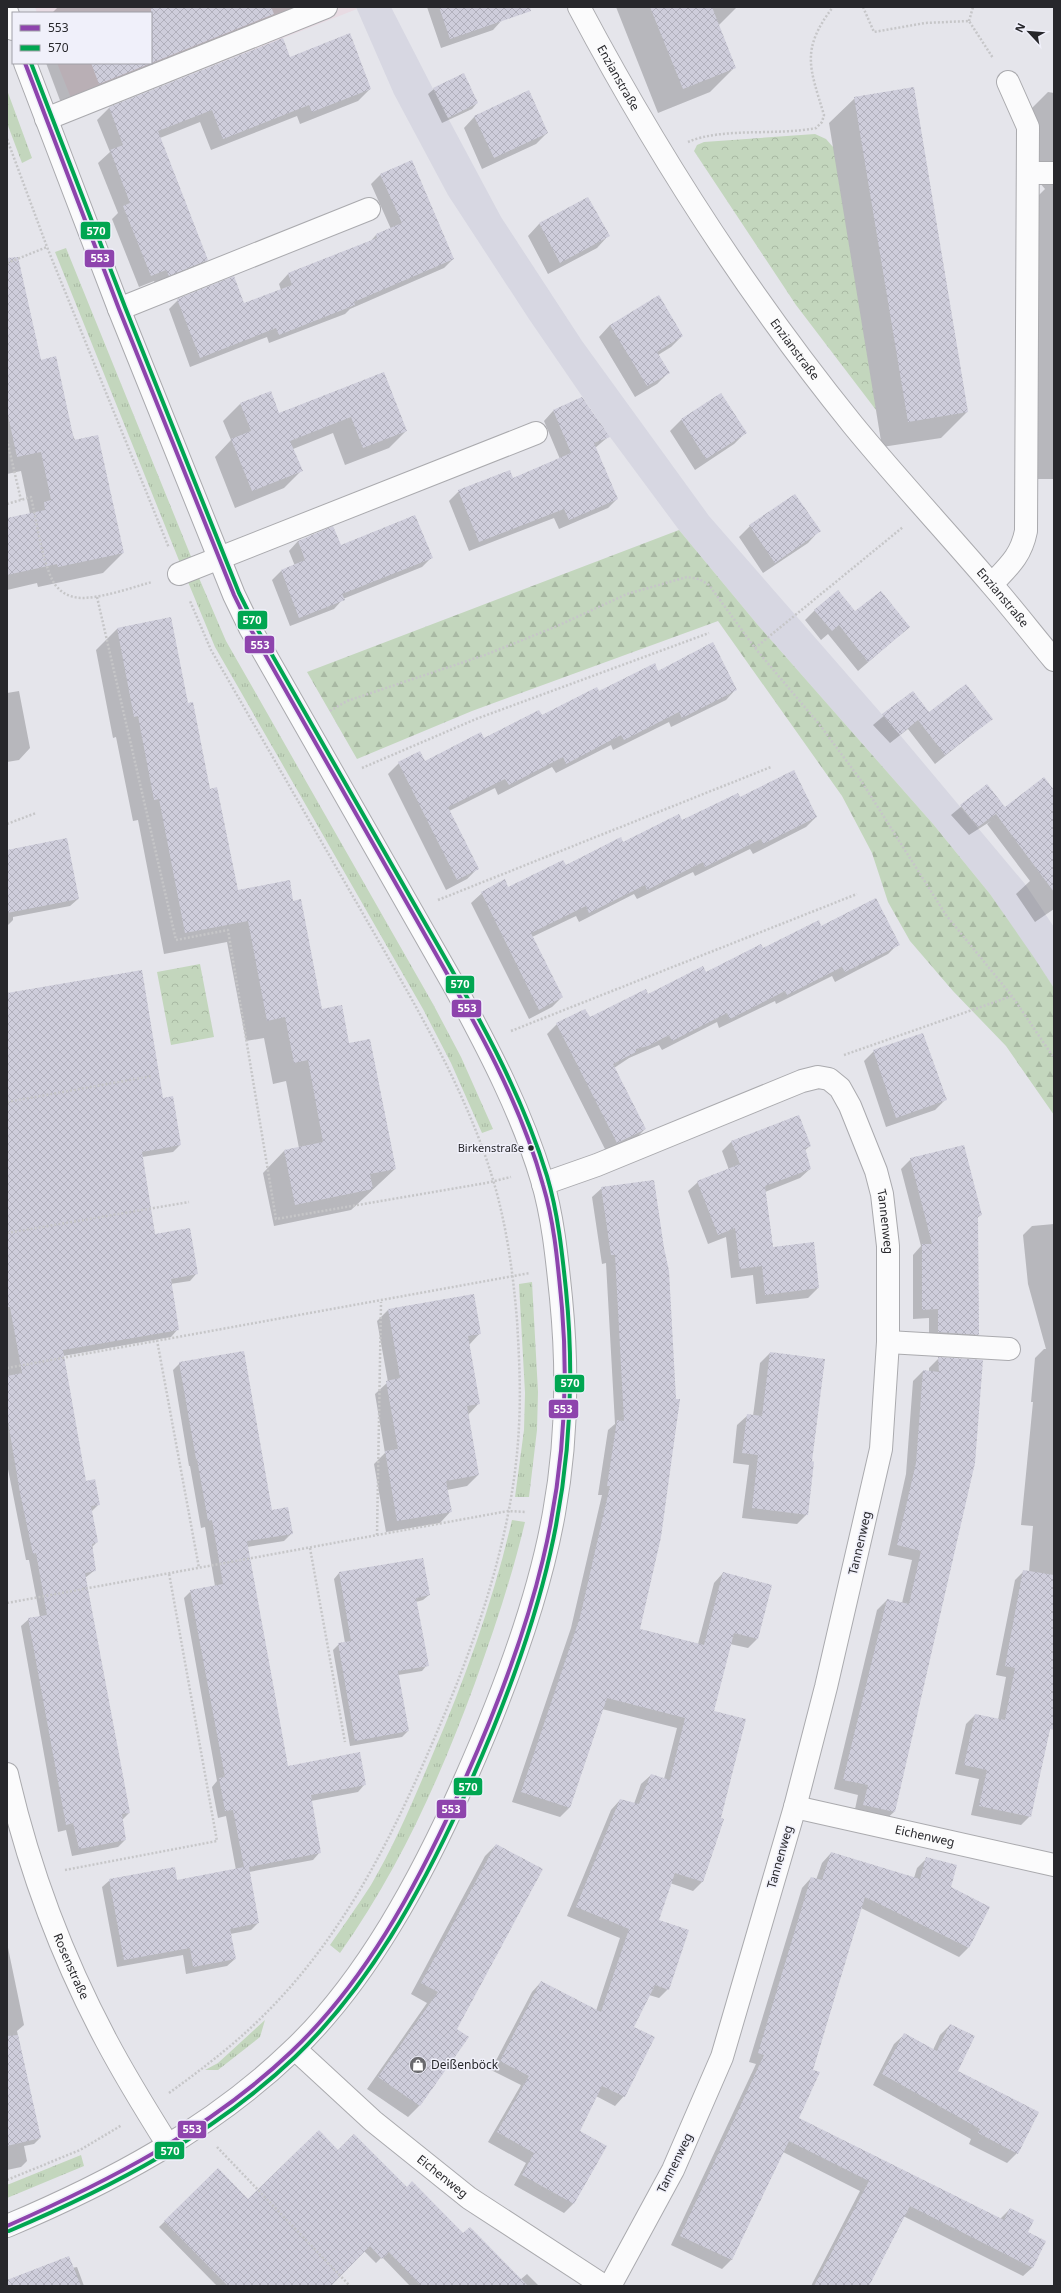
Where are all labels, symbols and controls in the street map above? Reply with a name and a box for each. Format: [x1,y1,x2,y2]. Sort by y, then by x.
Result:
legend [12,12,152,64]
north arrow [1009,12,1049,52]
text: 553 [48,19,69,36]
text: N [1011,20,1028,35]
text: 570 [48,39,69,56]
street label: Enzianstraße [593,42,644,114]
line badge: 570 [80,221,111,240]
text: 570 [87,223,105,238]
line badge: 553 [84,249,115,268]
text: 553 [91,250,109,265]
street label: Enzianstraße [766,315,824,384]
street label: Enzianstraße [973,564,1033,631]
line badge: 570 [237,610,268,630]
text: 570 [243,612,261,627]
line badge: 553 [244,635,275,654]
text: 553 [251,637,269,652]
line badge: 570 [445,975,475,994]
text: 570 [451,976,469,991]
line badge: 553 [451,999,482,1018]
text: 553 [458,1000,476,1015]
place label: Birkenstraße [458,1140,524,1155]
marker: Birkenstraße [526,1143,536,1153]
street label: Tannenweg [873,1187,897,1254]
line badge: 570 [554,1374,585,1393]
text: 570 [561,1375,579,1390]
line badge: 553 [548,1399,579,1419]
text: 553 [554,1401,572,1416]
street label: Tannenweg [844,1509,875,1576]
line badge: 570 [453,1777,483,1796]
text: 570 [459,1779,477,1794]
line badge: 553 [436,1799,467,1819]
text: 553 [442,1801,460,1816]
street label: Eichenweg [893,1821,956,1851]
street label: Tannenweg [762,1823,797,1890]
street label: Rosenstraße [50,1931,93,2002]
shop icon: Deißenböck [408,2055,428,2075]
place label: Deißenböck [431,2056,499,2073]
line badge: 553 [177,2120,207,2139]
text: 553 [183,2121,201,2136]
street label: Tannenweg [653,2130,696,2196]
line badge: 570 [154,2141,185,2160]
text: 570 [161,2143,179,2158]
street label: Eichenweg [414,2151,472,2202]

